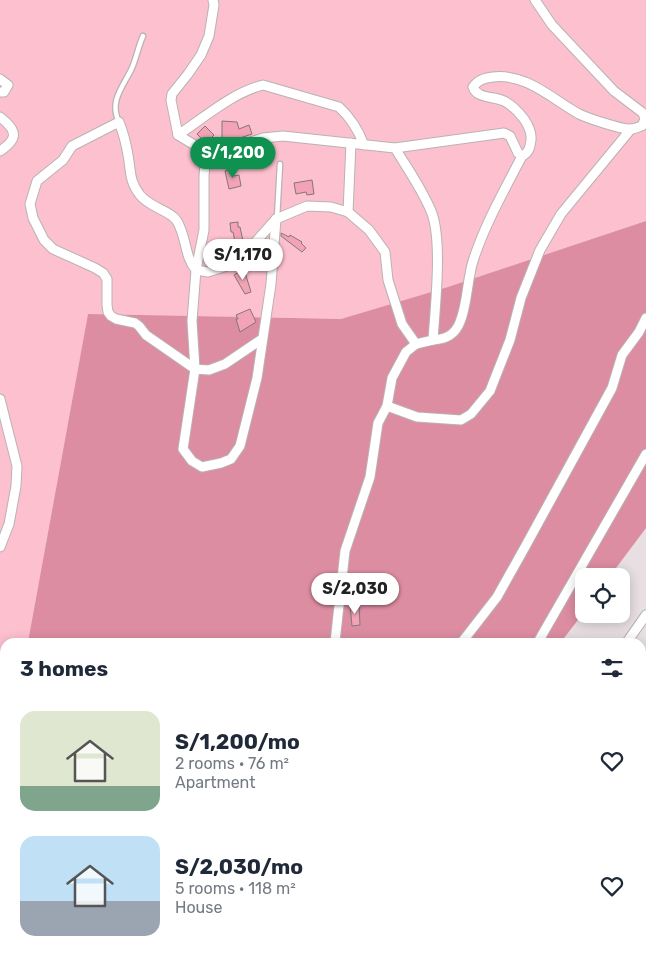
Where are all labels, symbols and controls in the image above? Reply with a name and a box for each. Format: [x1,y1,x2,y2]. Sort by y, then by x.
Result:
pin: S/1,200 [187,136,279,179]
text: S/1,200 [201,143,265,162]
pin: S/1,170 [197,238,289,281]
text: S/1,170 [214,245,272,264]
map controls [575,568,630,623]
button: locate [575,568,630,623]
pin: S/2,030 [309,572,401,615]
text: S/2,030 [322,579,388,598]
icon: filters [598,654,626,682]
text: 3 homes [20,656,108,681]
text: S/1,200/mo [175,729,300,754]
icon: home [60,731,120,791]
icon: heart [598,747,626,775]
text: 2 rooms · 76 m² [175,754,289,773]
text: Apartment [175,773,255,792]
text: S/2,030/mo [175,854,303,879]
icon: home [60,856,120,916]
icon: heart [598,872,626,900]
text: 5 rooms · 118 m² [175,879,296,898]
text: House [175,898,222,917]

